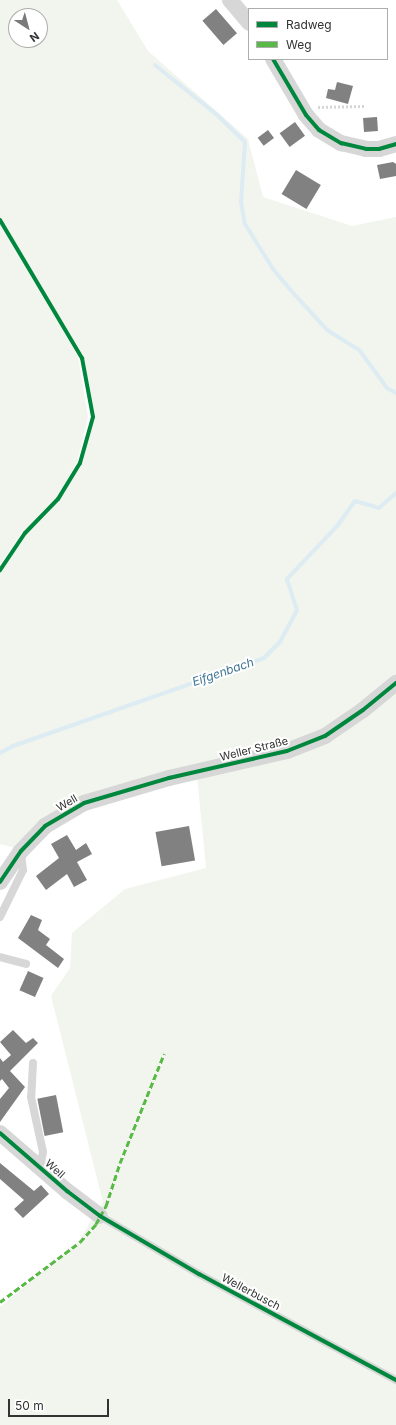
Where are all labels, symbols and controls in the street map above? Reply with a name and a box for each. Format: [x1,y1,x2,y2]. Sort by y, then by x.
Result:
north arrow [8,8,48,48]
legend [248,8,388,60]
text: Radweg [286,17,332,32]
text: N [27,29,42,45]
text: Weg [286,37,312,52]
water label: Eifgenbach [190,655,256,689]
street label: Weller Straße [219,734,289,764]
street label: Well [54,792,80,814]
street label: Well [42,1157,68,1181]
street label: Wellerbusch [219,1271,283,1313]
scale bar [10,1391,111,1417]
text: 50 m [15,1398,44,1413]

